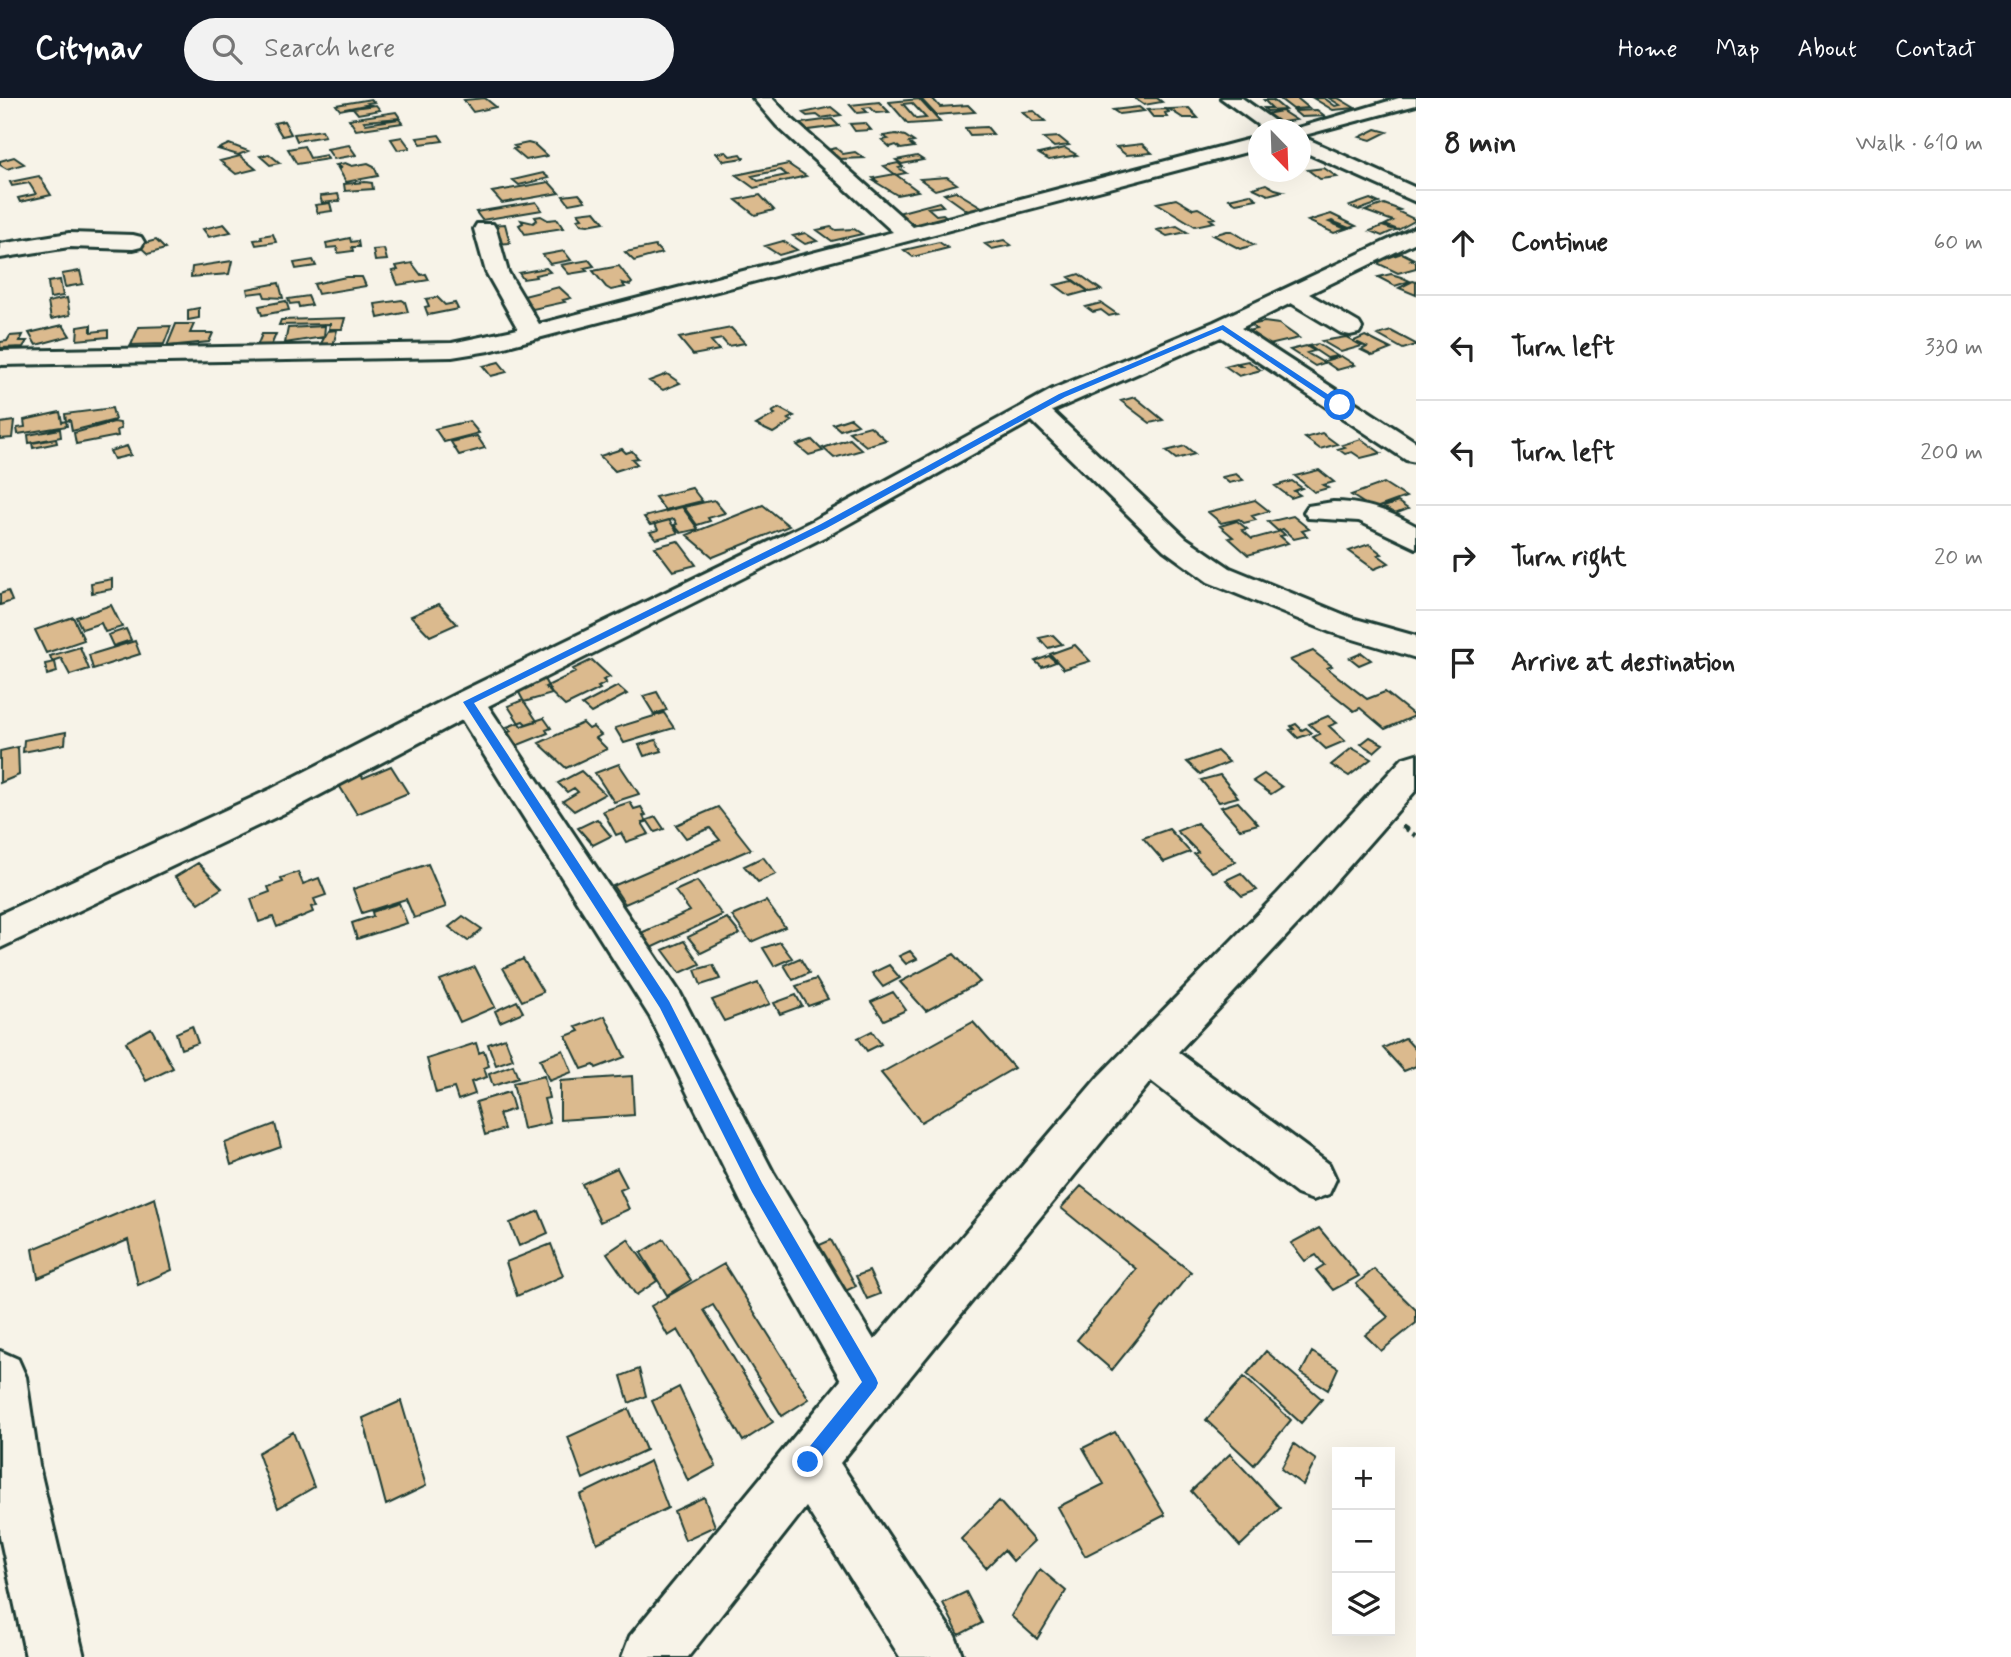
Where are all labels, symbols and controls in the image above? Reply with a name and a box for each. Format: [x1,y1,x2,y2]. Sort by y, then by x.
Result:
search box [184,18,674,81]
text: Citynav [35,27,142,71]
icon: search [208,30,246,68]
text: Search here [264,32,395,66]
text: Home [1618,34,1678,65]
text: Map [1716,34,1760,65]
text: About [1798,34,1857,65]
text: Contact [1895,34,1976,65]
north arrow [1248,119,1311,182]
text: 8 min [1444,124,1517,163]
text: Walk · 610 m [1856,129,1983,159]
icon: ahead [1444,224,1482,262]
text: Continue [1511,226,1608,260]
text: 60 m [1934,228,1983,258]
icon: left [1444,329,1482,367]
text: Turn left [1511,331,1615,365]
text: 330 m [1925,333,1983,363]
route start [1324,389,1355,420]
icon: left [1444,434,1482,472]
text: Turn left [1511,436,1615,470]
text: 200 m [1920,438,1983,468]
icon: right [1444,539,1482,577]
text: Turn right [1511,541,1627,575]
text: 20 m [1934,543,1983,573]
icon: arrive [1444,644,1482,682]
text: Arrive at destination [1511,646,1735,680]
route end [792,1446,823,1477]
map controls [1332,1447,1395,1636]
button: + [1332,1447,1395,1510]
button: − [1332,1510,1395,1573]
button: layers [1332,1573,1395,1636]

